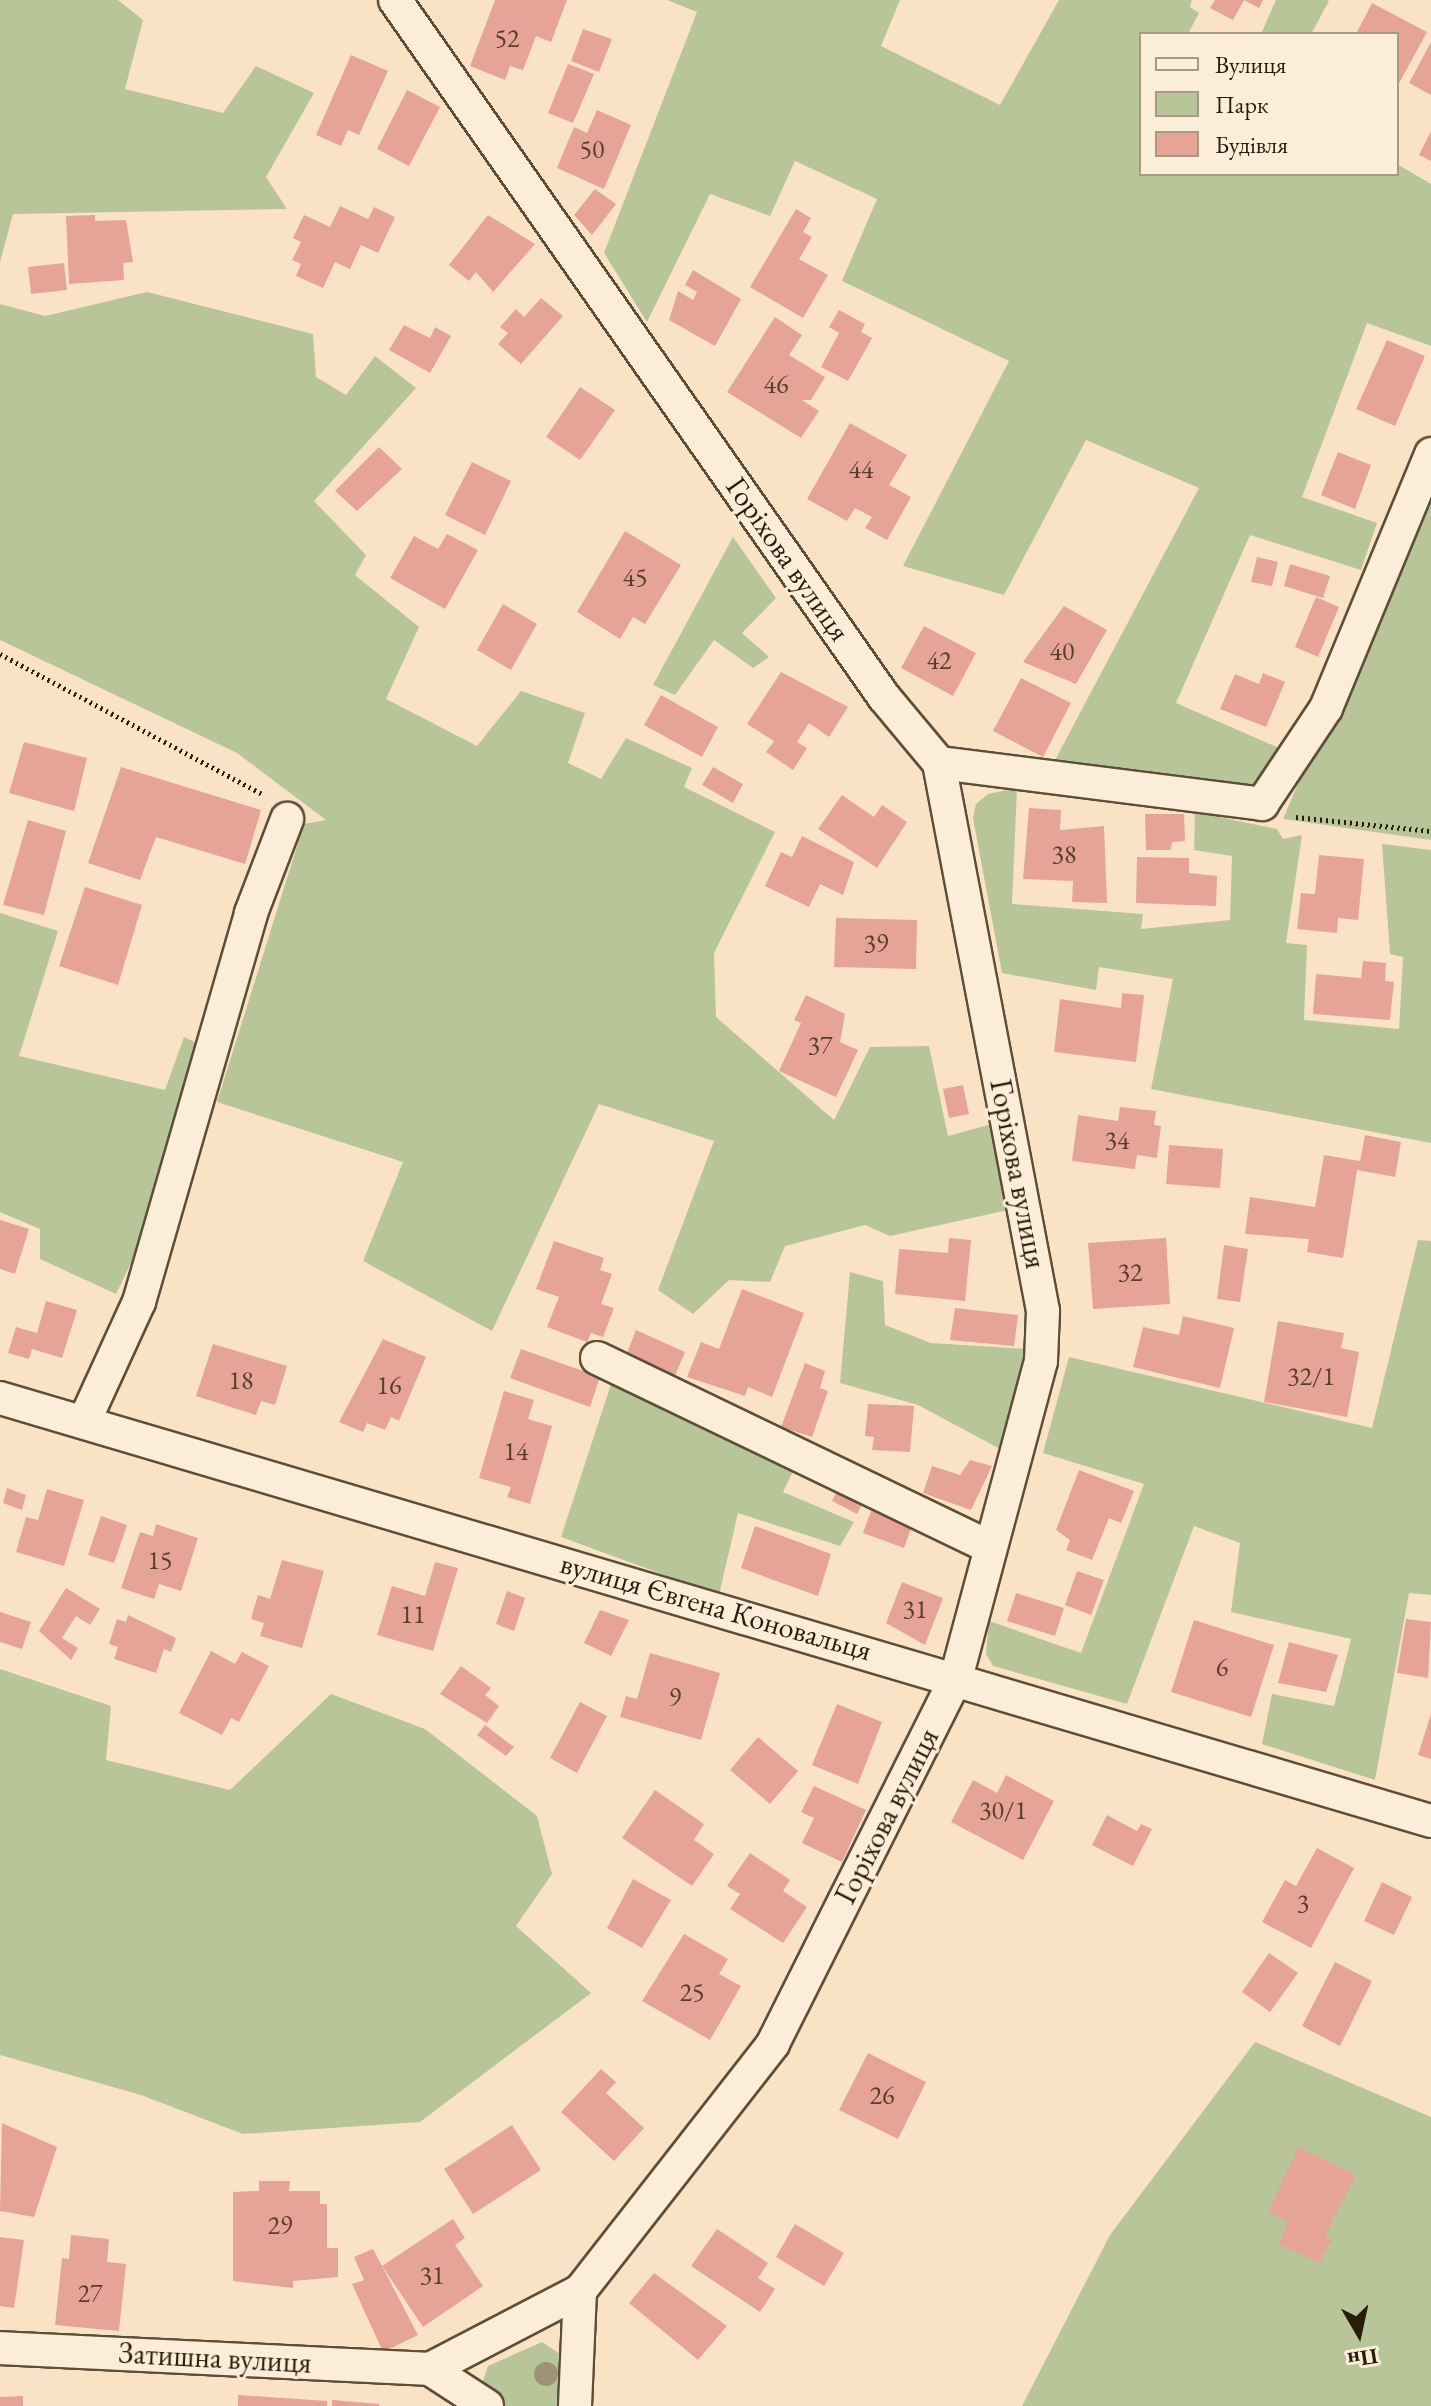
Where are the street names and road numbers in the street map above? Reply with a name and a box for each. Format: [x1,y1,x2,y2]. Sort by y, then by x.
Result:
street label: Горіхова вулиця [718,470,858,648]
street label: Горіхова вулиця [982,1076,1054,1272]
street label: вулиця Євгена Коновальця [556,1545,876,1669]
street label: Горіхова вулиця [827,1722,947,1910]
street label: Затишна вулиця [117,2335,313,2381]

